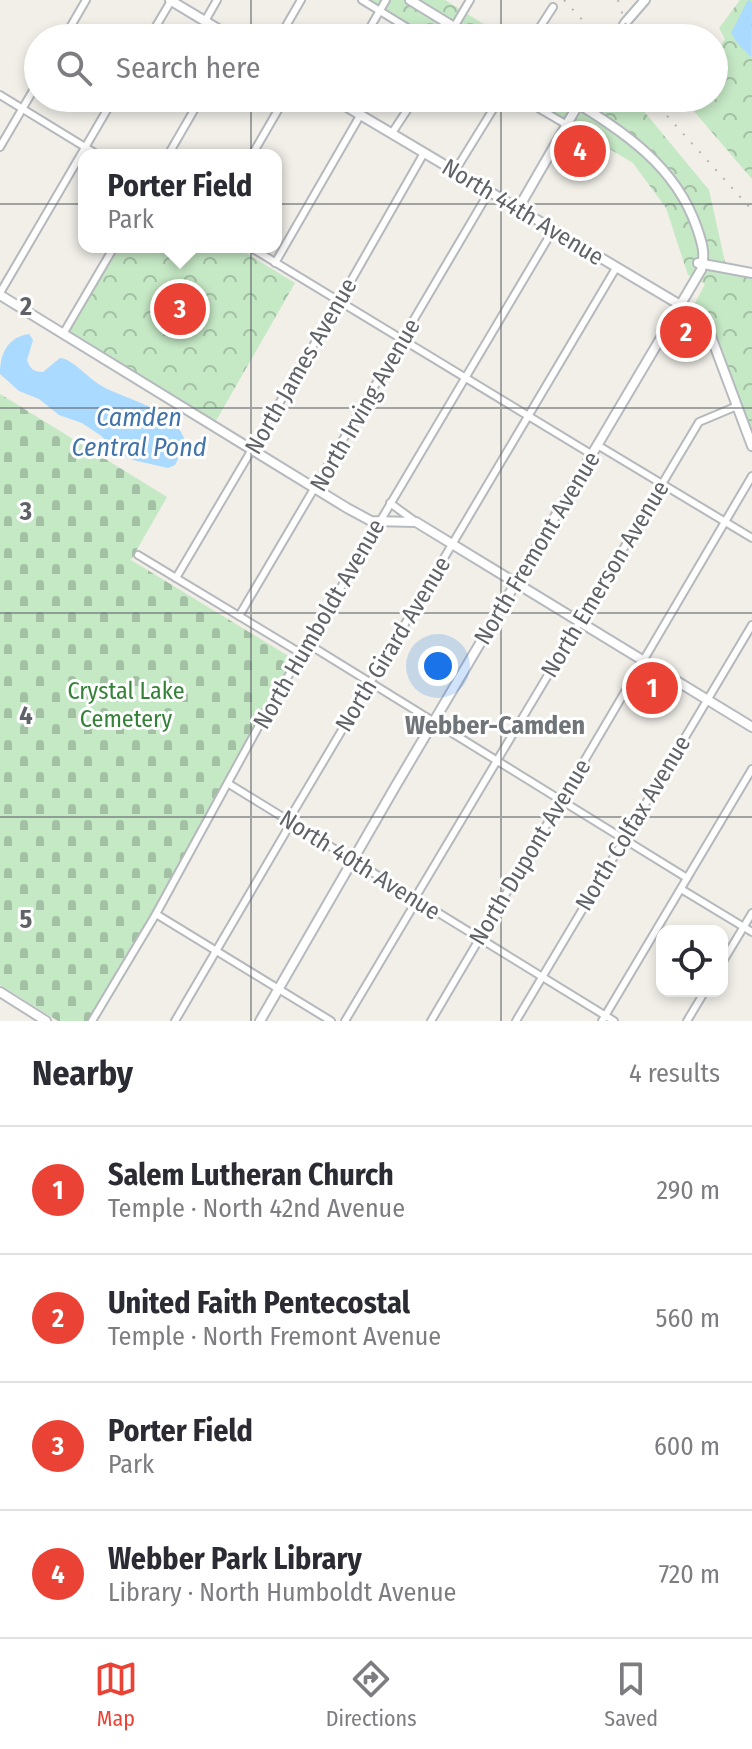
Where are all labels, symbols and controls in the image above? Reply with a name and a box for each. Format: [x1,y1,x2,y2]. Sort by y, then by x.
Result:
search box [24,24,728,112]
icon: search [52,46,96,90]
text: Search here [116,50,261,86]
pin: 4 [554,121,606,181]
popup [78,149,282,253]
street label: North 44th Avenue [437,152,609,272]
text: Porter Field [108,168,252,204]
text: Park [108,204,154,235]
street label: North James Avenue [239,273,363,459]
pin: 3 [154,279,206,339]
text: 2 [19,291,32,322]
pin: 2 [660,302,712,362]
street label: North Irving Avenue [304,314,426,496]
water label: Camden Central Pond [71,402,207,463]
street label: North Fremont Avenue [468,446,606,650]
street label: North Emerson Avenue [535,476,675,682]
text: 3 [19,496,32,527]
street label: North Humboldt Avenue [248,514,390,734]
street label: North Girard Avenue [330,551,456,737]
your location [418,646,458,686]
pin: 1 [626,658,678,718]
park label: Crystal Lake Cemetery [67,677,185,733]
text: 4 [19,700,33,731]
district label: Webber-Camden [405,710,585,741]
street label: North Colfax Avenue [570,730,696,916]
street label: North Dupont Avenue [463,754,597,950]
street label: North 40th Avenue [275,804,445,926]
text: 5 [20,904,33,935]
map controls [656,925,728,997]
button: locate [656,925,728,997]
text: Nearby [32,1053,133,1094]
text: 4 results [629,1058,720,1089]
text: Salem Lutheran Church [108,1157,394,1193]
text: 1 [53,1175,64,1206]
text: 290 m [656,1175,720,1206]
text: Temple · North 42nd Avenue [108,1193,405,1224]
text: United Faith Pentecostal [108,1285,410,1321]
text: 2 [52,1303,64,1334]
text: 560 m [656,1303,720,1334]
text: Temple · North Fremont Avenue [108,1321,441,1352]
text: Porter Field [108,1413,253,1449]
text: 3 [52,1431,64,1462]
text: 600 m [654,1431,720,1462]
text: Park [108,1449,154,1480]
text: Webber Park Library [108,1541,362,1577]
text: 4 [51,1559,65,1590]
text: 720 m [659,1559,720,1590]
text: Library · North Humboldt Avenue [108,1577,456,1608]
tab: Map [94,1657,138,1732]
tab: Directions [326,1657,417,1732]
tab: Saved [604,1657,658,1732]

